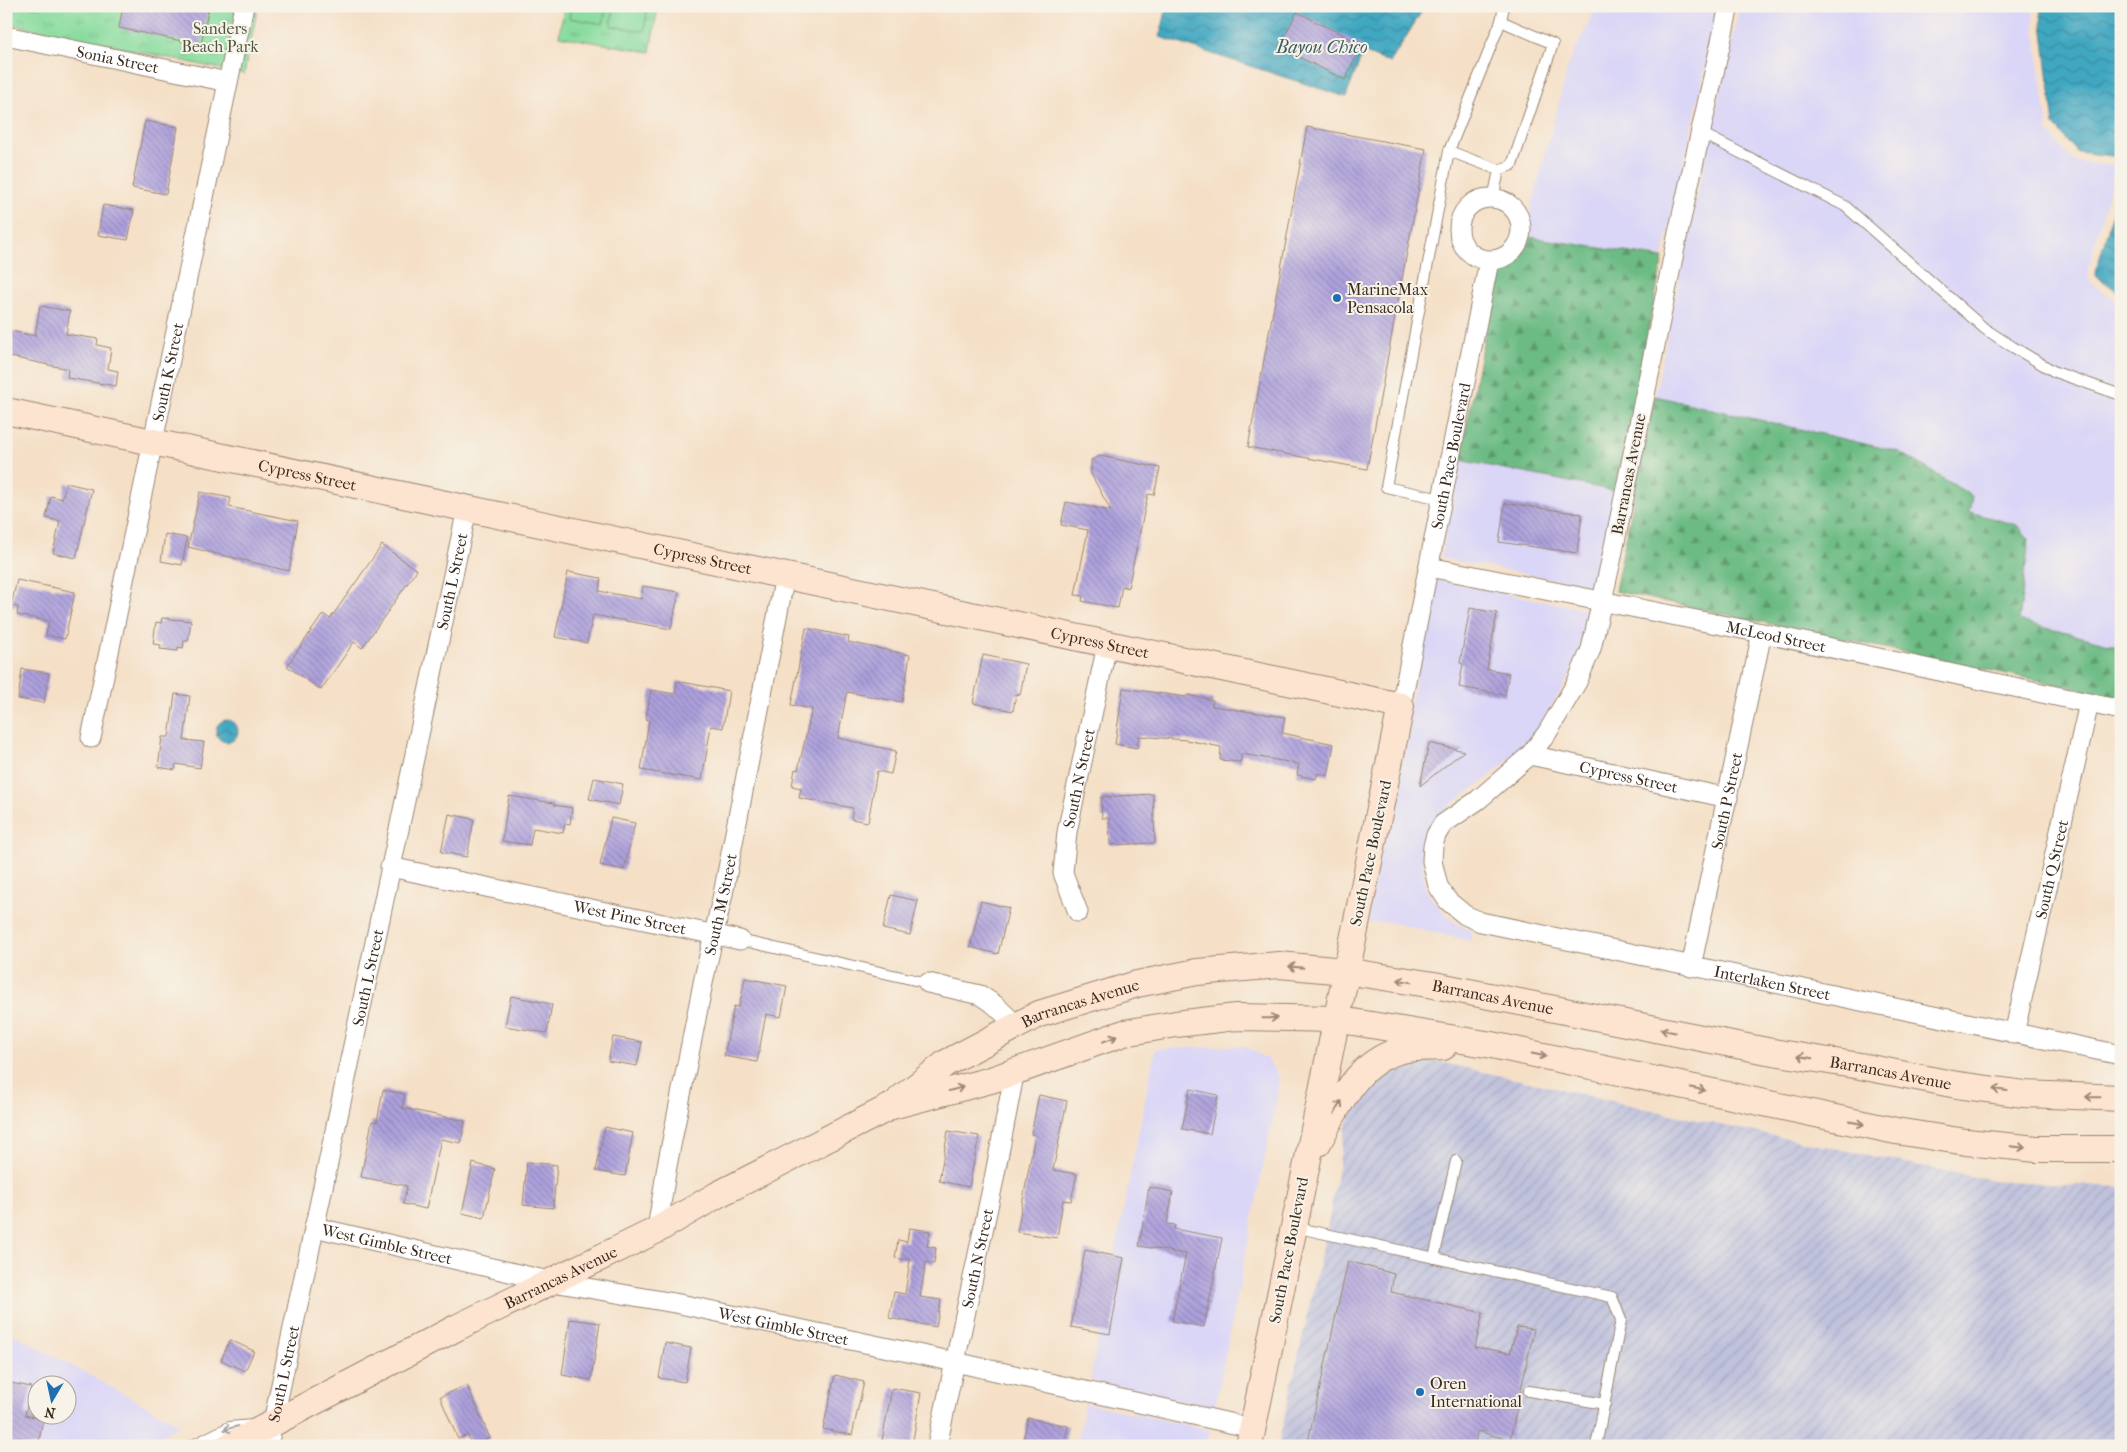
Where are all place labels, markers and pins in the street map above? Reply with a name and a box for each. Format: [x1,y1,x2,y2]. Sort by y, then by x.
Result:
place label: MarineMax Pensacola [1347,280,1429,317]
marker: MarineMax Pensacola [1331,292,1343,304]
place label: Oren International [1430,1374,1523,1411]
marker: Oren International [1414,1386,1426,1398]

